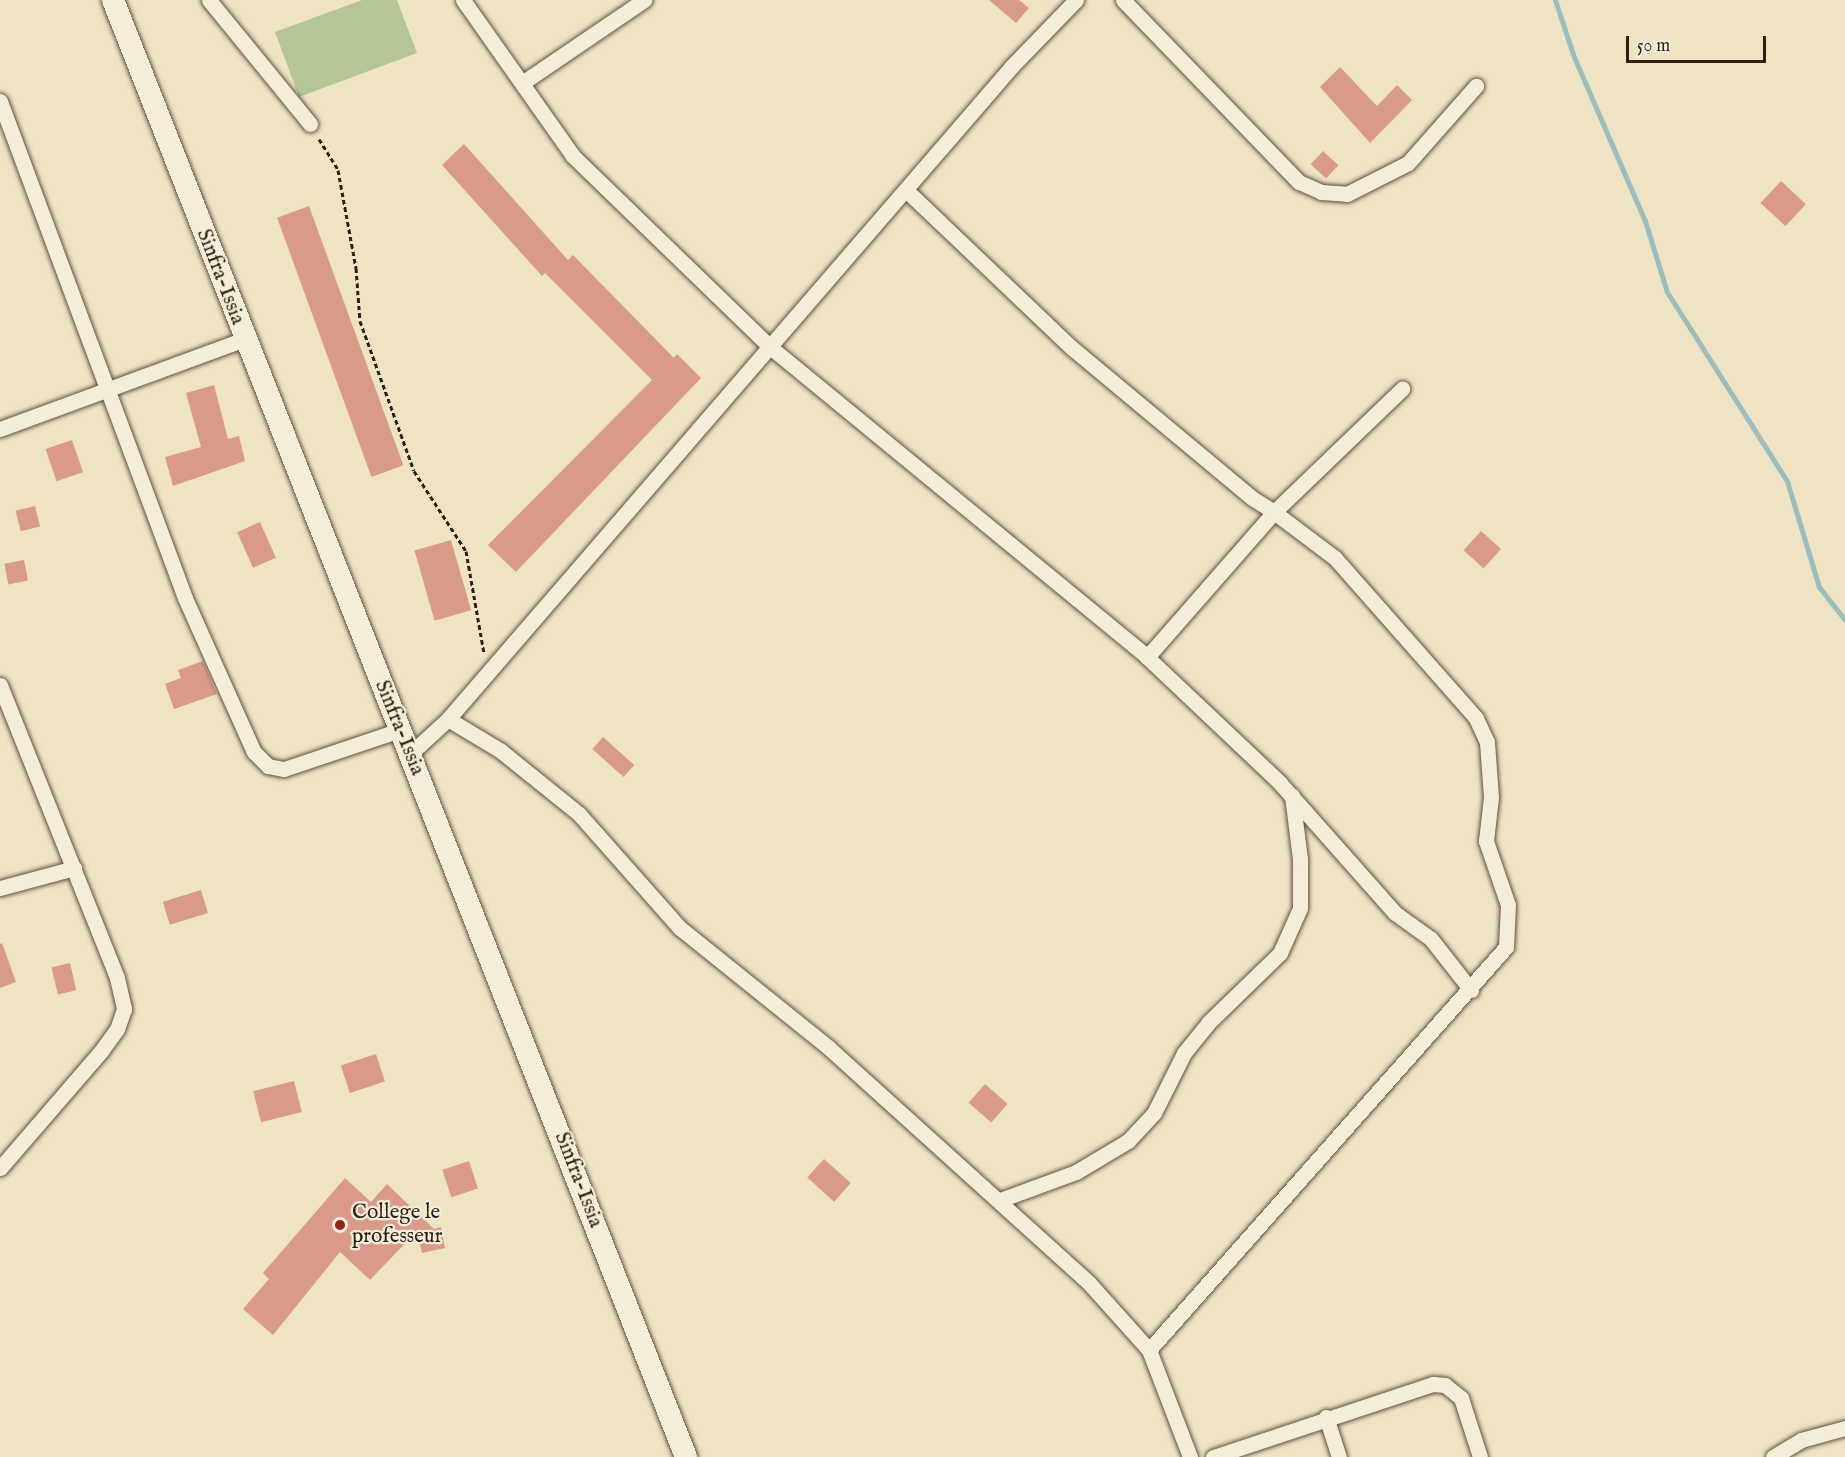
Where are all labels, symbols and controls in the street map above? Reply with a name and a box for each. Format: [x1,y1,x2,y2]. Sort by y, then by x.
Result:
scale bar [1629,24,1768,62]
text: 50 m [1637,35,1670,58]
street label: Sinfra-Issia [190,226,250,328]
street label: Sinfra-Issia [369,677,429,779]
street label: Sinfra-Issia [548,1129,608,1231]
place label: College le professeur [352,1200,442,1250]
marker: College le professeur [333,1218,347,1232]

